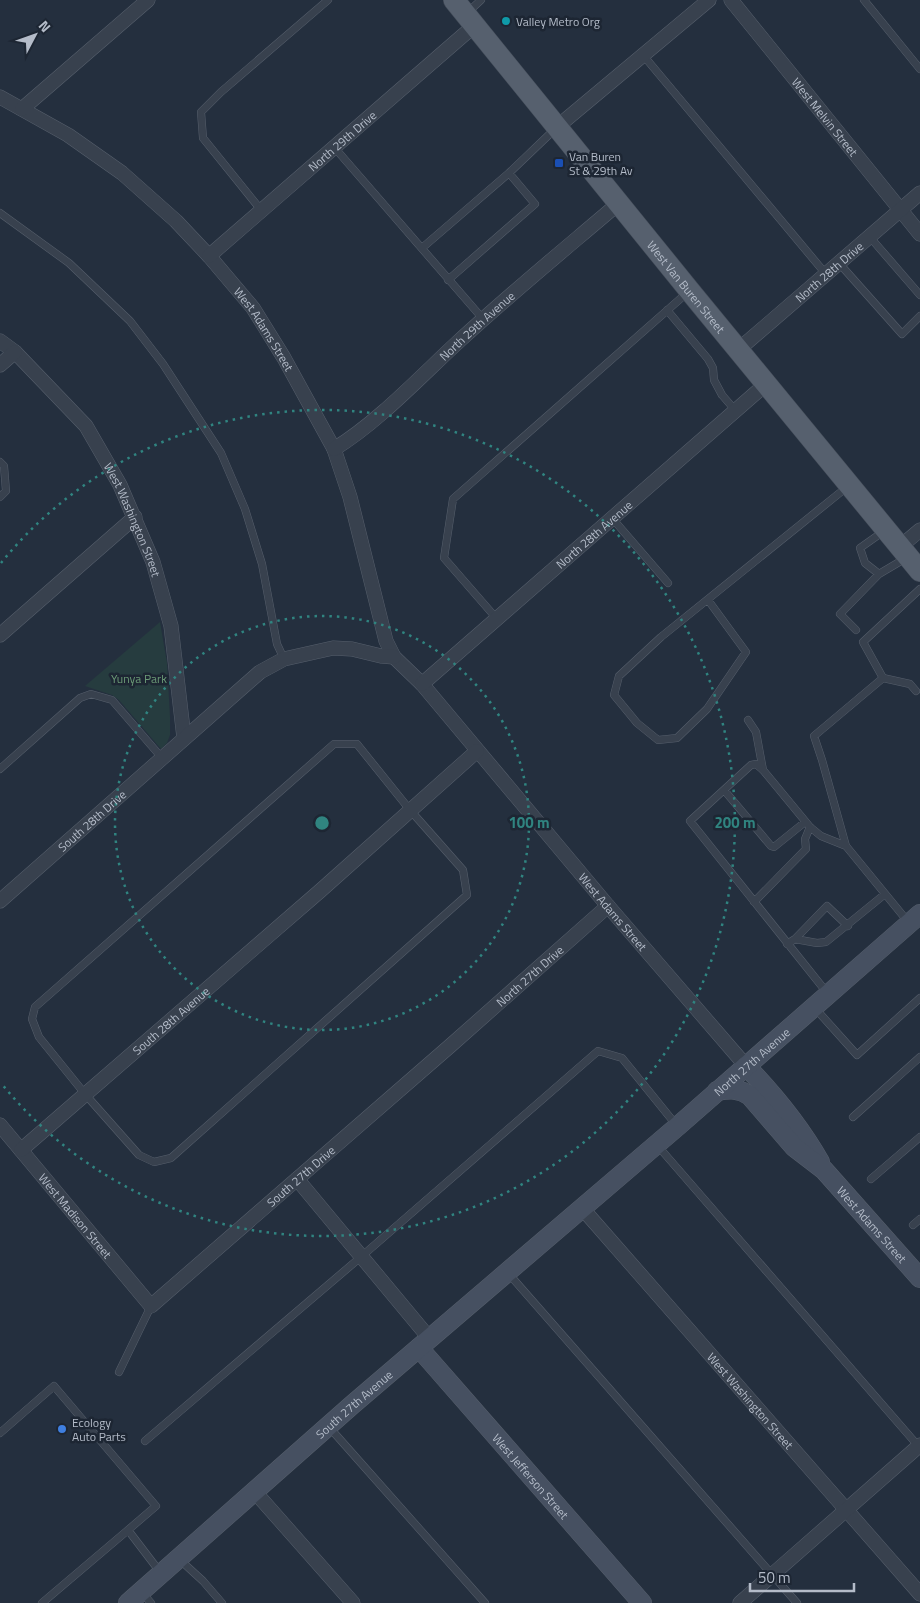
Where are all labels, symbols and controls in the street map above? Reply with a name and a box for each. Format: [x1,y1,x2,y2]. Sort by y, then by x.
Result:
north arrow [10,10,60,60]
place label: Valley Metro Org [516,12,600,31]
marker: Valley Metro Org [500,15,512,27]
text: N [34,16,56,37]
street label: West Melvin Street [788,73,863,161]
street label: North 29th Drive [304,106,380,176]
place label: Van Buren St & 29th Av [569,147,633,180]
marker: Van Buren St & 29th Av [553,157,565,169]
street label: West Van Buren Street [643,236,731,338]
street label: North 28th Drive [791,237,867,307]
street label: West Adams Street [229,283,299,375]
street label: North 29th Avenue [435,286,519,365]
street label: West Washington Street [99,459,166,579]
street label: North 28th Avenue [551,495,636,573]
park label: Yunya Park [111,669,167,688]
street label: South 28th Drive [53,785,130,856]
text: 100 m [508,811,550,834]
text: 200 m [714,811,756,834]
centre of rings [313,814,331,832]
street label: West Adams Street [574,868,652,955]
street label: North 27th Drive [491,940,567,1011]
street label: South 28th Avenue [128,981,213,1059]
street label: North 27th Avenue [709,1023,794,1100]
street label: South 27th Drive [262,1141,339,1211]
street label: West Madison Street [34,1169,117,1263]
street label: West Adams Street [833,1181,912,1267]
street label: West Washington Street [703,1348,799,1454]
street label: South 27th Avenue [311,1365,397,1443]
place label: Ecology Auto Parts [72,1413,126,1446]
marker: Ecology Auto Parts [56,1423,68,1435]
street label: West Jefferson Street [488,1429,574,1524]
scale bar [750,1560,854,1592]
text: 50 m [758,1566,791,1589]

